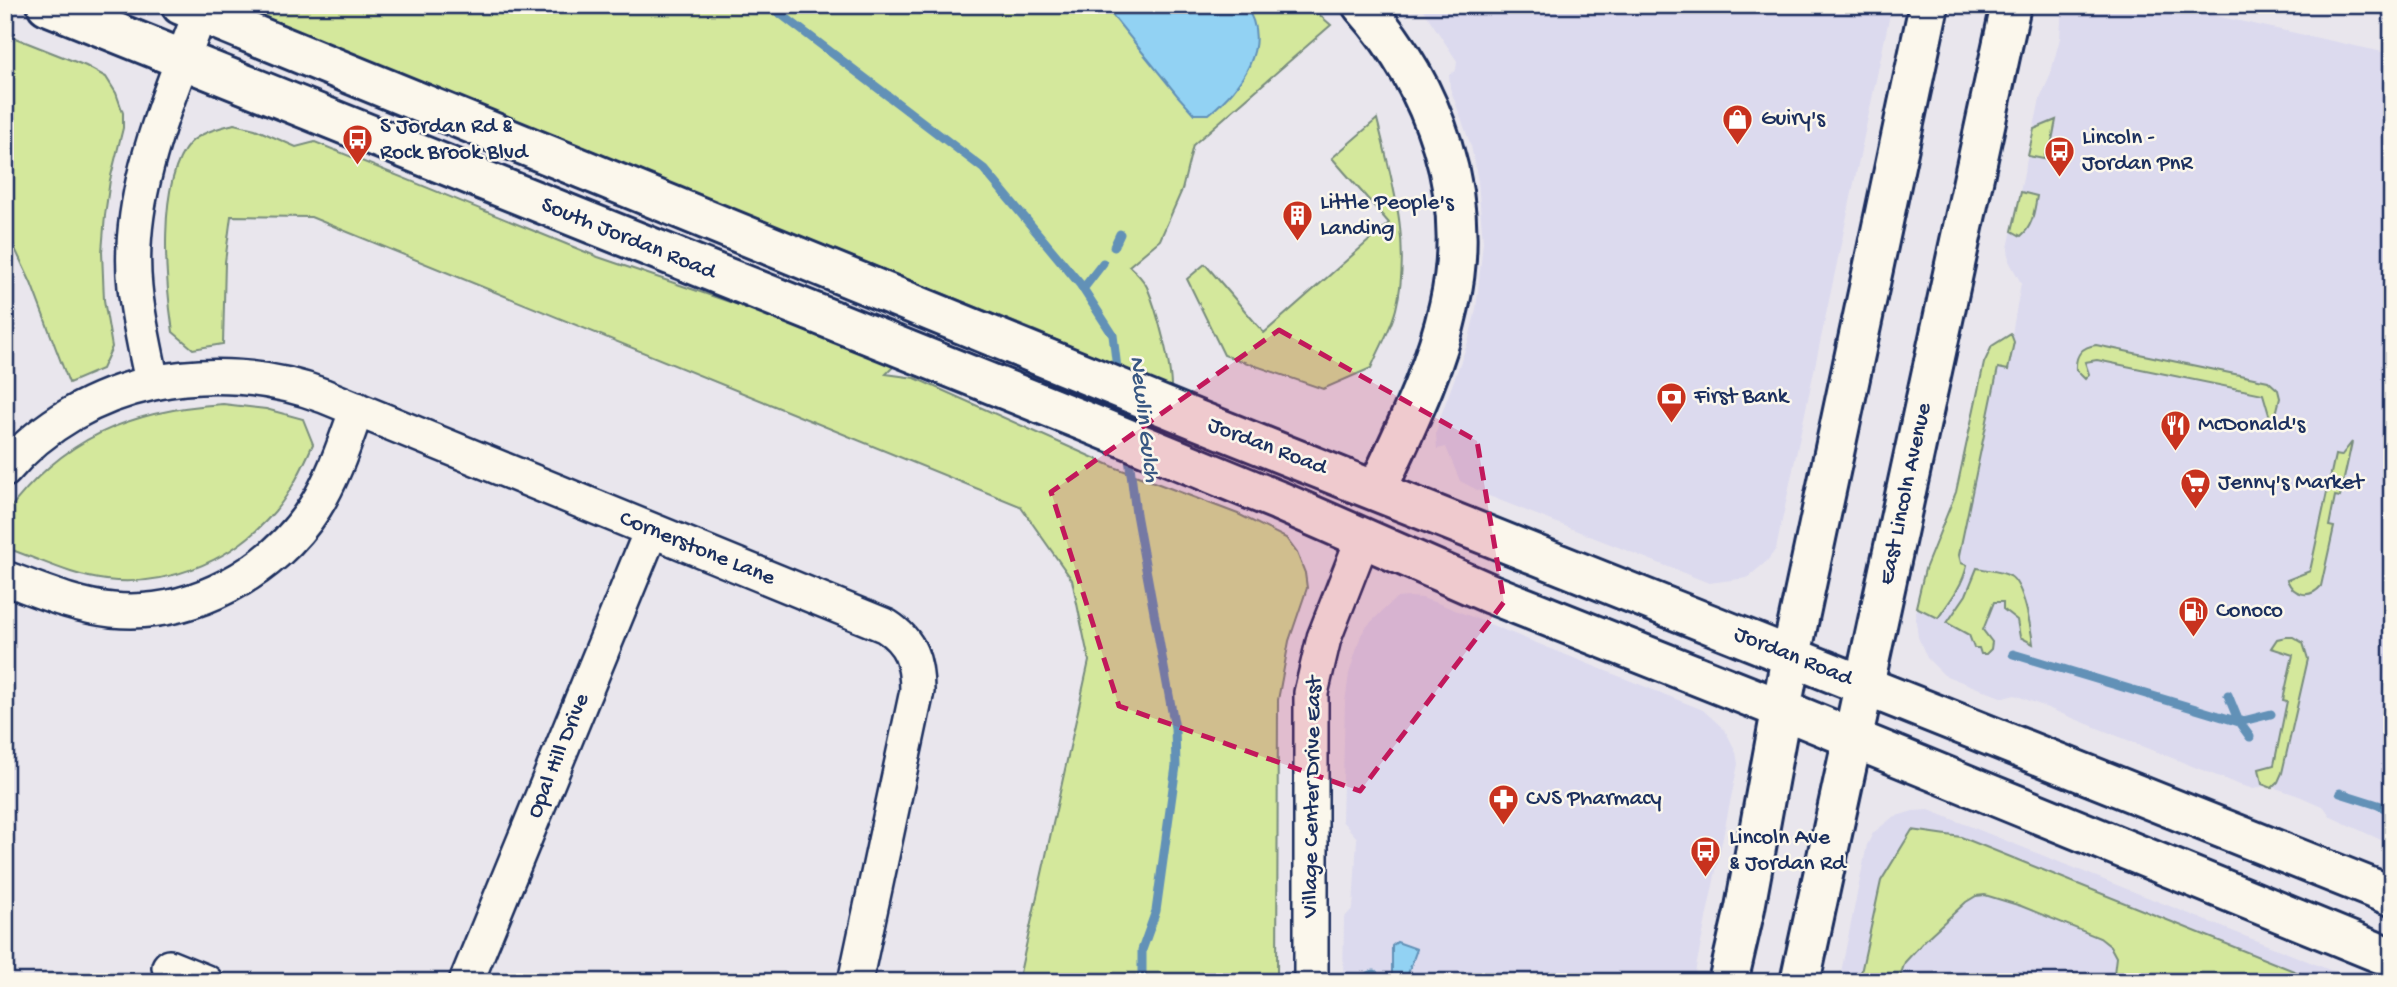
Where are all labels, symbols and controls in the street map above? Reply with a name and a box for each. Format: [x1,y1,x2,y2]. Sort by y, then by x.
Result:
shop icon: Guiry's [1721,102,1755,146]
place label: Guiry's [1761,106,1826,133]
place label: S Jordan Rd & Rock Brook Blvd [380,114,529,167]
bus stop icon: S Jordan Rd & Rock Brook Blvd [340,123,374,167]
place label: Lincoln - Jordan PnR [2082,125,2194,178]
bus stop icon: Lincoln - Jordan PnR [2042,134,2076,178]
place label: Little People's Landing [1320,190,1454,243]
street label: South Jordan Road [537,192,721,287]
building icon: Little People's Landing [1280,199,1314,243]
water label: Newlin Gulch [1121,354,1165,485]
bank icon: First Bank [1654,380,1688,424]
place label: First Bank [1693,384,1791,411]
street label: East Lincoln Avenue [1874,400,1939,587]
restaurant icon: McDonald's [2158,408,2192,452]
street label: Jordan Road [1204,412,1332,483]
place label: McDonald's [2198,412,2306,439]
supermarket icon: Jenny's Market [2178,466,2212,510]
place label: Jenny's Market [2218,470,2365,497]
street label: Cornerstone Lane [615,505,780,593]
fuel station icon: Conoco [2176,594,2210,638]
place label: Conoco [2216,598,2283,625]
street label: Jordan Road [1730,621,1857,694]
street label: Village Center Drive East [1297,674,1329,919]
street label: Opal Hill Drive [522,689,597,822]
pharmacy icon: CVS Pharmacy [1486,782,1520,826]
place label: CVS Pharmacy [1526,786,1662,813]
place label: Lincoln Ave & Jordan Rd [1729,825,1847,878]
bus stop icon: Lincoln Ave & Jordan Rd [1689,834,1723,878]

